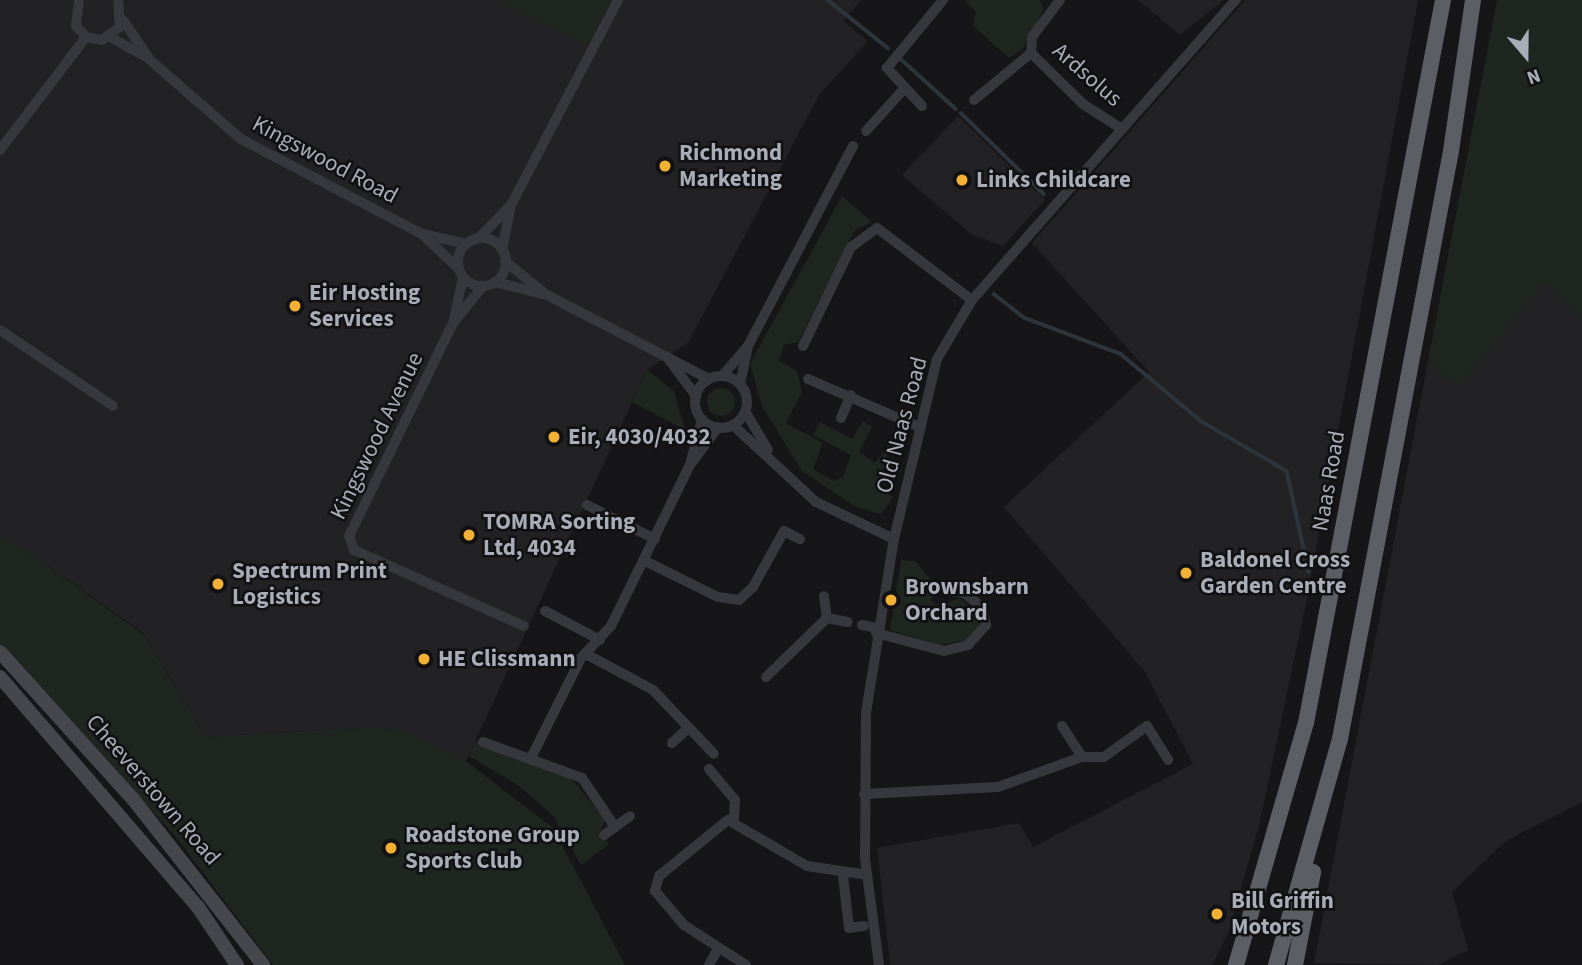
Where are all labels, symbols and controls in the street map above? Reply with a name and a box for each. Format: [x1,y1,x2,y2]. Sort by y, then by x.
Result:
north arrow [1491,21,1561,91]
street label: Ardsolus [1047,37,1127,113]
text: N [1523,61,1544,91]
street label: Kingswood Road [247,110,403,210]
place label: Richmond Marketing [679,139,782,193]
marker: Richmond Marketing [657,158,673,174]
place label: Links Childcare [976,166,1131,194]
marker: Links Childcare [954,172,970,188]
place label: Eir Hosting Services [309,279,420,333]
marker: Eir Hosting Services [287,298,303,314]
street label: Kingswood Avenue [325,348,429,524]
street label: Old Naas Road [871,354,933,496]
place label: Eir, 4030/4032 [568,423,711,451]
marker: Eir, 4030/4032 [546,429,562,445]
street label: Naas Road [1307,429,1351,533]
place label: TOMRA Sorting Ltd, 4034 [483,508,635,562]
marker: TOMRA Sorting Ltd, 4034 [461,527,477,543]
place label: Baldonel Cross Garden Centre [1200,546,1350,600]
place label: Spectrum Print Logistics [232,557,387,611]
marker: Baldonel Cross Garden Centre [1178,565,1194,581]
place label: Brownsbarn Orchard [905,573,1029,627]
marker: Spectrum Print Logistics [210,576,226,592]
marker: Brownsbarn Orchard [883,592,899,608]
place label: HE Clissmann [438,645,576,673]
marker: HE Clissmann [416,651,432,667]
street label: Cheeverstown Road [80,709,226,871]
place label: Roadstone Group Sports Club [405,821,580,875]
marker: Roadstone Group Sports Club [383,840,399,856]
place label: Bill Griffin Motors [1231,887,1334,941]
marker: Bill Griffin Motors [1209,906,1225,922]

